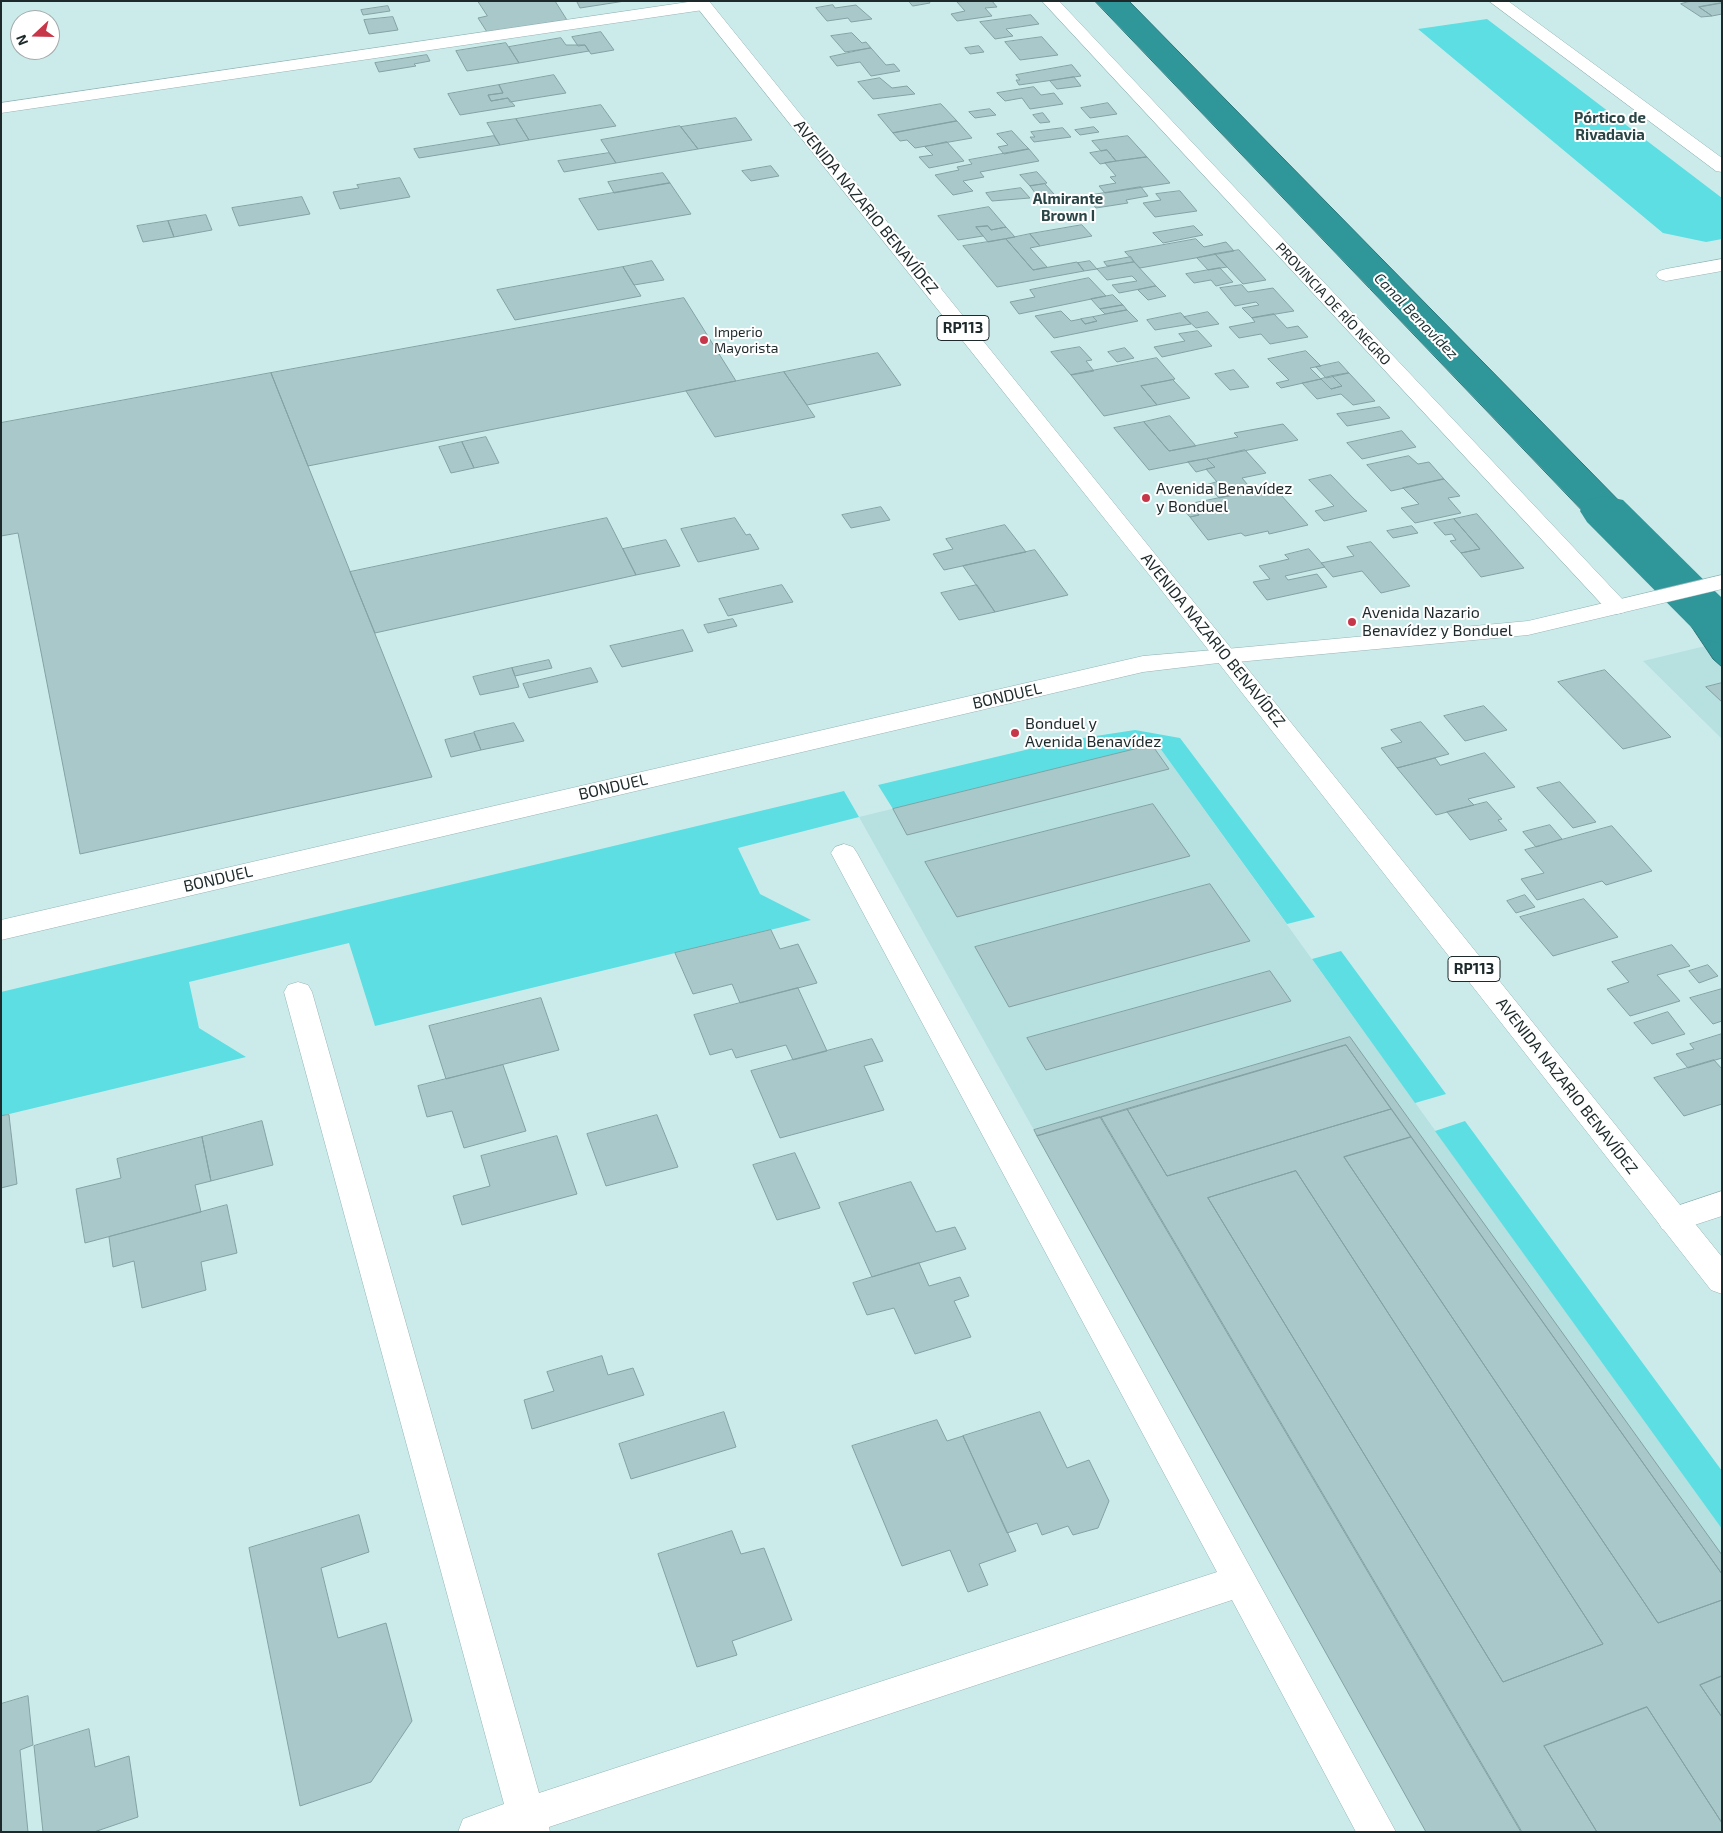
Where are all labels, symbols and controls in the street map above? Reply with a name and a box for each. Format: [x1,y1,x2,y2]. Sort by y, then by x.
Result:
north arrow [10,10,60,60]
text: N [12,32,31,48]
district label: Pórtico de Rivadavia [1574,109,1646,144]
street label: AVENIDA NAZARIO BENAVÍDEZ [790,116,942,298]
district label: Almirante Brown I [1033,190,1103,225]
street label: PROVINCIA DE RÍO NEGRO [1272,239,1394,369]
water label: Canal Benavídez [1370,269,1462,363]
road number: RP113 [937,316,989,340]
place label: Imperio Mayorista [714,324,778,357]
marker: Imperio Mayorista [698,334,710,346]
place label: Avenida Benavídez y Bonduel [1156,479,1292,517]
marker: Avenida Benavídez y Bonduel [1140,492,1152,504]
street label: AVENIDA NAZARIO BENAVÍDEZ [1137,549,1289,731]
place label: Avenida Nazario Benavídez y Bonduel [1362,603,1513,641]
marker: Avenida Nazario Benavídez y Bonduel [1346,616,1358,628]
street label: BONDUEL [971,679,1043,713]
place label: Bonduel y Avenida Benavídez [1025,714,1161,752]
marker: Bonduel y Avenida Benavídez [1009,727,1021,739]
street label: BONDUEL [577,770,649,804]
street label: BONDUEL [182,862,254,896]
road number: RP113 [1448,956,1500,982]
street label: AVENIDA NAZARIO BENAVÍDEZ [1492,994,1642,1178]

